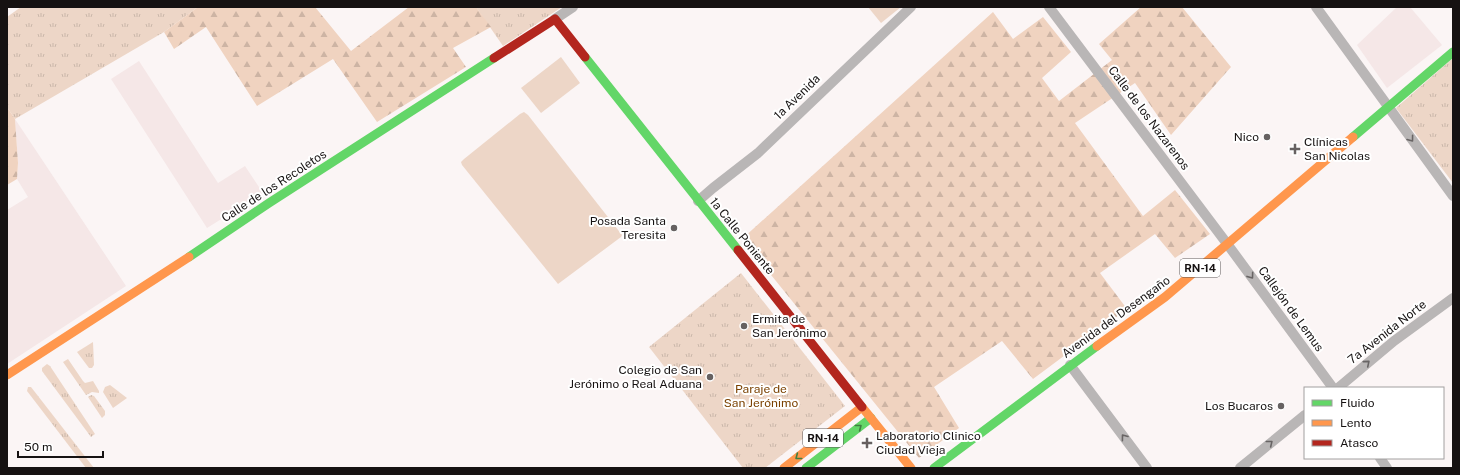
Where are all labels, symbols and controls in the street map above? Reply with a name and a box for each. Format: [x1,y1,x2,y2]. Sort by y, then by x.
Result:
street label: Calle de los Nazarenos [1105,63,1193,173]
street label: 1a Avenida [771,72,823,122]
place label: Nico [1234,130,1259,144]
marker: Nico [1262,132,1272,142]
place label: Clínicas San Nicolas [1304,135,1370,163]
one-way arrow [1406,135,1413,142]
marker: Clínicas San Nicolas [1289,143,1301,155]
street label: Calle de los Recoletos [219,147,329,225]
street label: 1a Calle Poniente [707,195,777,277]
place label: Posada Santa Teresita [590,214,666,242]
marker: Posada Santa Teresita [669,223,679,233]
road number: RN-14 [1180,259,1220,277]
street label: Callejón de Lemus [1255,264,1327,354]
one-way arrow [1246,272,1253,279]
street label: Avenida del Desengaño [1059,273,1173,361]
street label: 7a Avenida Norte [1345,297,1429,367]
place label: Ermita de San Jerónimo [752,312,827,340]
marker: Ermita de San Jerónimo [739,321,749,331]
one-way arrow [1363,361,1370,368]
place label: Colegio de San Jerónimo o Real Aduana [569,363,702,391]
marker: Colegio de San Jerónimo o Real Aduana [705,372,715,382]
park label: Paraje de San Jerónimo [724,382,798,410]
legend [1304,387,1444,459]
text: Fluido [1340,396,1375,410]
place label: Los Bucaros [1205,399,1273,413]
marker: Los Bucaros [1276,401,1286,411]
text: Lento [1340,416,1372,430]
one-way arrow [855,425,862,432]
road number: RN-14 [803,429,843,447]
place label: Laboratorio Clinico Ciudad Vieja [876,429,981,457]
scale bar [18,433,103,459]
one-way arrow [1122,434,1129,441]
text: Atasco [1340,436,1379,450]
marker: Laboratorio Clinico Ciudad Vieja [861,437,873,449]
text: 50 m [24,440,52,454]
one-way arrow [1266,441,1273,448]
one-way arrow [795,452,802,459]

